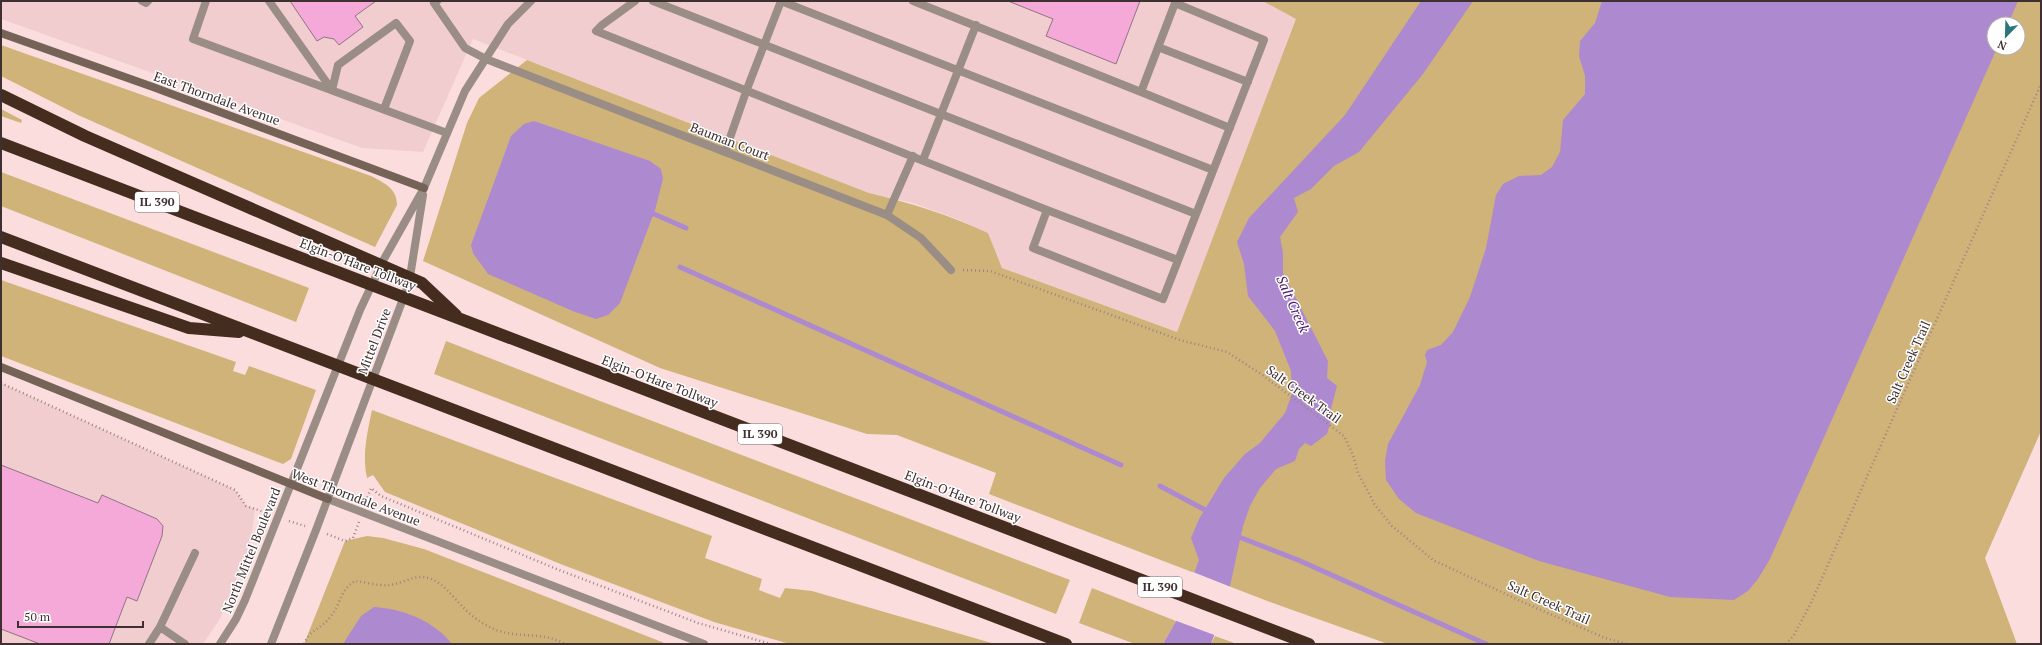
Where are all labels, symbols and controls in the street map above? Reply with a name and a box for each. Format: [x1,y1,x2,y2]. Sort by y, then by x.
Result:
north arrow [1986,16,2026,56]
text: N [1995,37,2009,53]
street label: East Thorndale Avenue [151,67,283,129]
street label: Bauman Court [688,118,772,164]
road number: IL 390 [135,192,179,212]
street label: Elgin-O'Hare Tollway [297,234,419,295]
water label: Salt Creek [1272,272,1315,336]
street label: Mittel Drive [353,305,395,377]
street label: Salt Creek Trail [1882,318,1934,406]
street label: Elgin-O'Hare Tollway [599,351,721,412]
street label: Salt Creek Trail [1263,361,1345,427]
road number: IL 390 [738,424,782,444]
street label: West Thorndale Avenue [289,464,423,530]
street label: Elgin-O'Hare Tollway [902,466,1024,527]
street label: North Mittel Boulevard [218,485,284,615]
street label: Salt Creek Trail [1505,576,1593,628]
road number: IL 390 [1138,577,1182,597]
scale bar [18,603,143,629]
text: 50 m [24,609,51,624]

